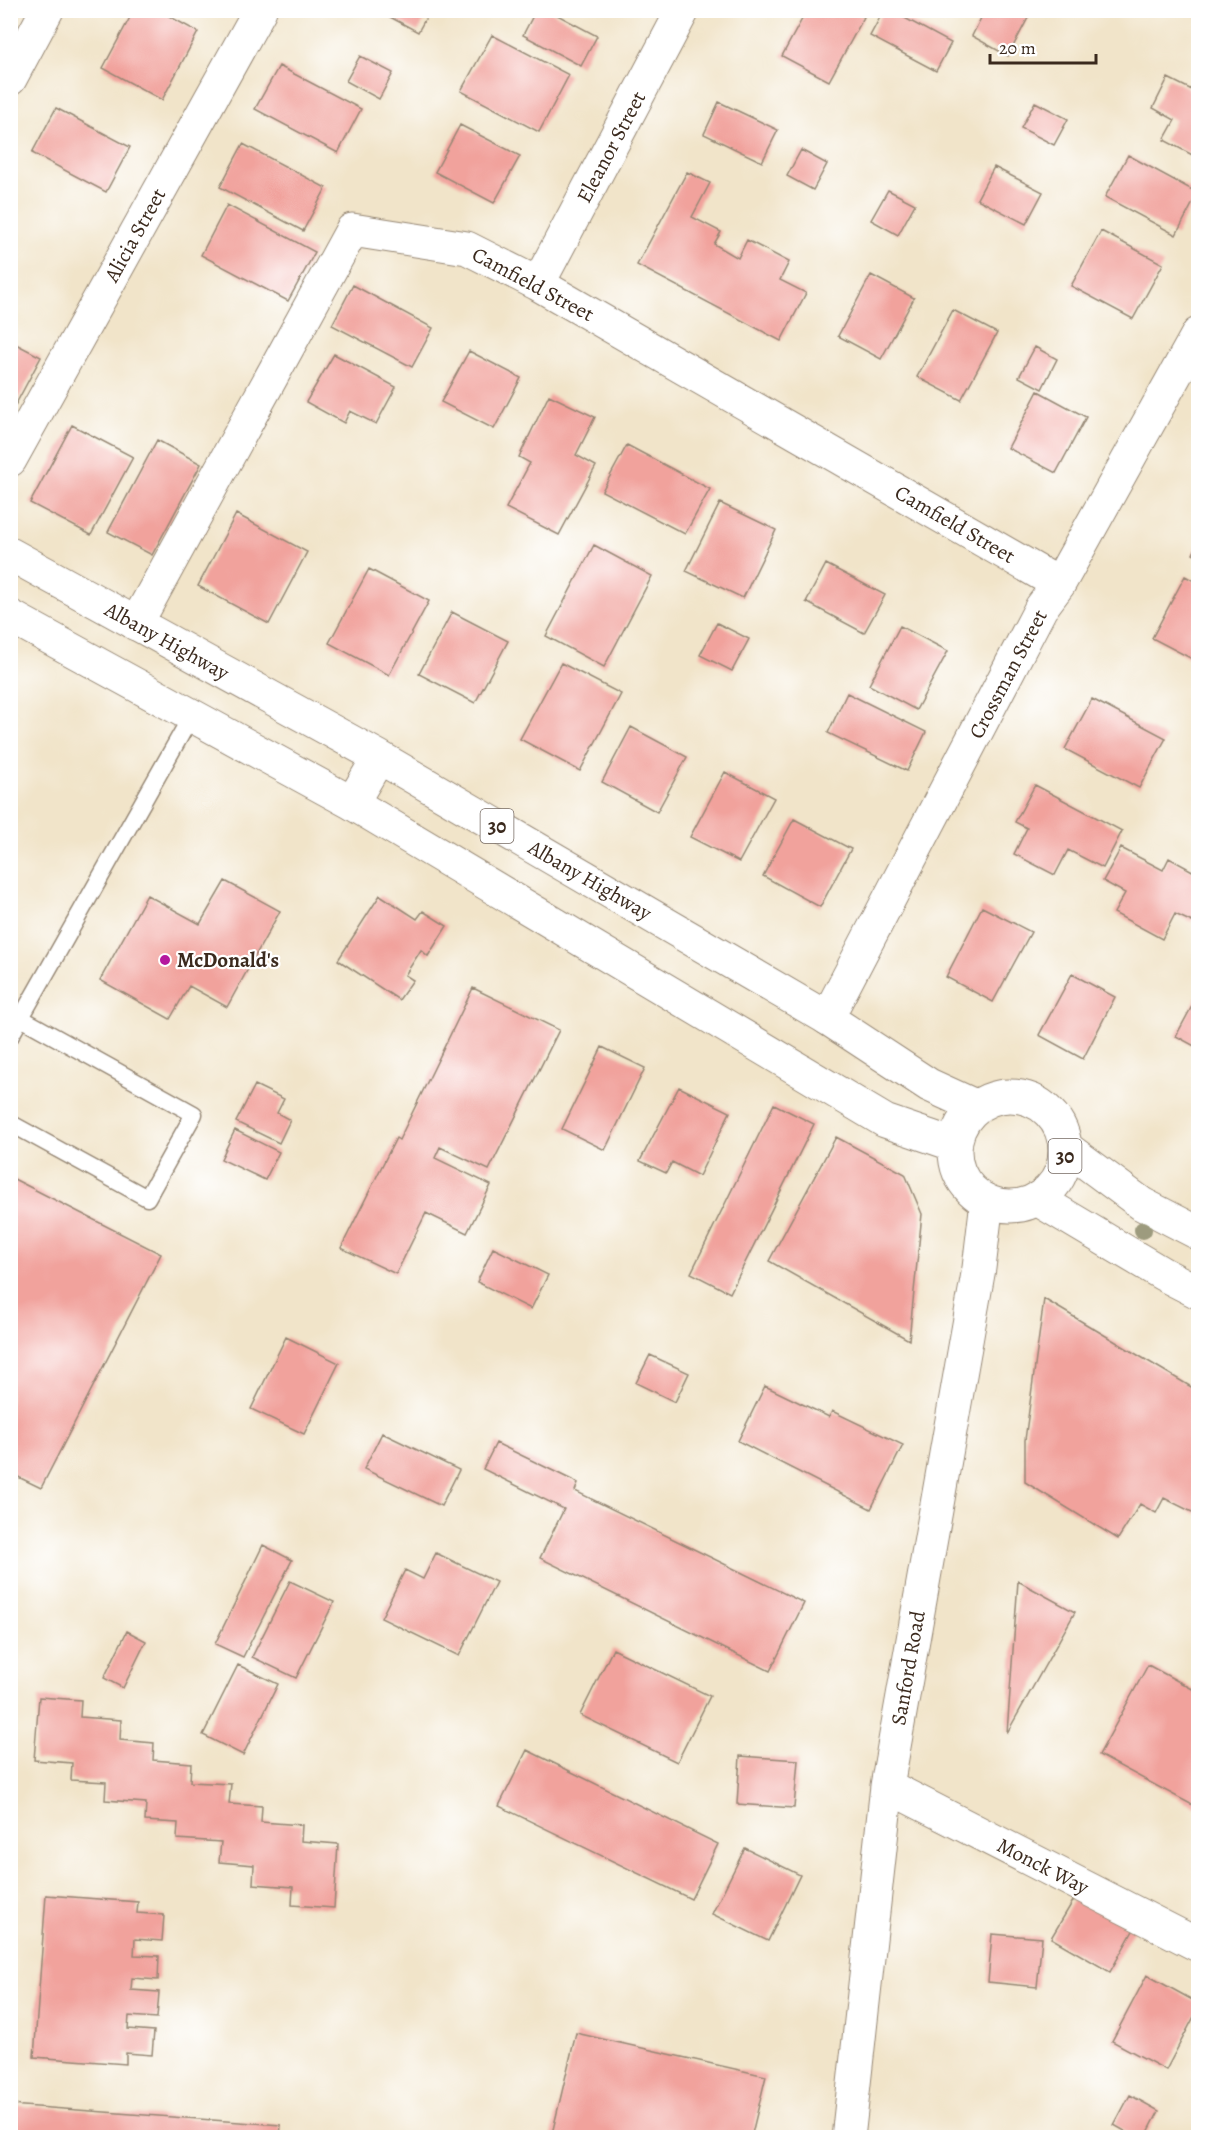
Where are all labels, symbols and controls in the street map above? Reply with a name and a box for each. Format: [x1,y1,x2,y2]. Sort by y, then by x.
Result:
scale bar [990,27,1096,65]
text: 20 m [999,36,1036,60]
street label: Eleanor Street [570,86,652,208]
street label: Alicia Street [97,183,172,288]
street label: Camfield Street [467,240,599,328]
street label: Camfield Street [890,478,1020,570]
street label: Albany Highway [99,595,235,687]
street label: Crossman Street [962,604,1054,743]
road number: 30 [480,809,514,843]
street label: Albany Highway [522,833,657,927]
place label: McDonald's [177,946,279,974]
marker: McDonald's [158,953,172,967]
road number: 30 [1048,1139,1082,1173]
street label: Sanford Road [884,1608,932,1728]
street label: Monck Way [992,1831,1094,1901]

